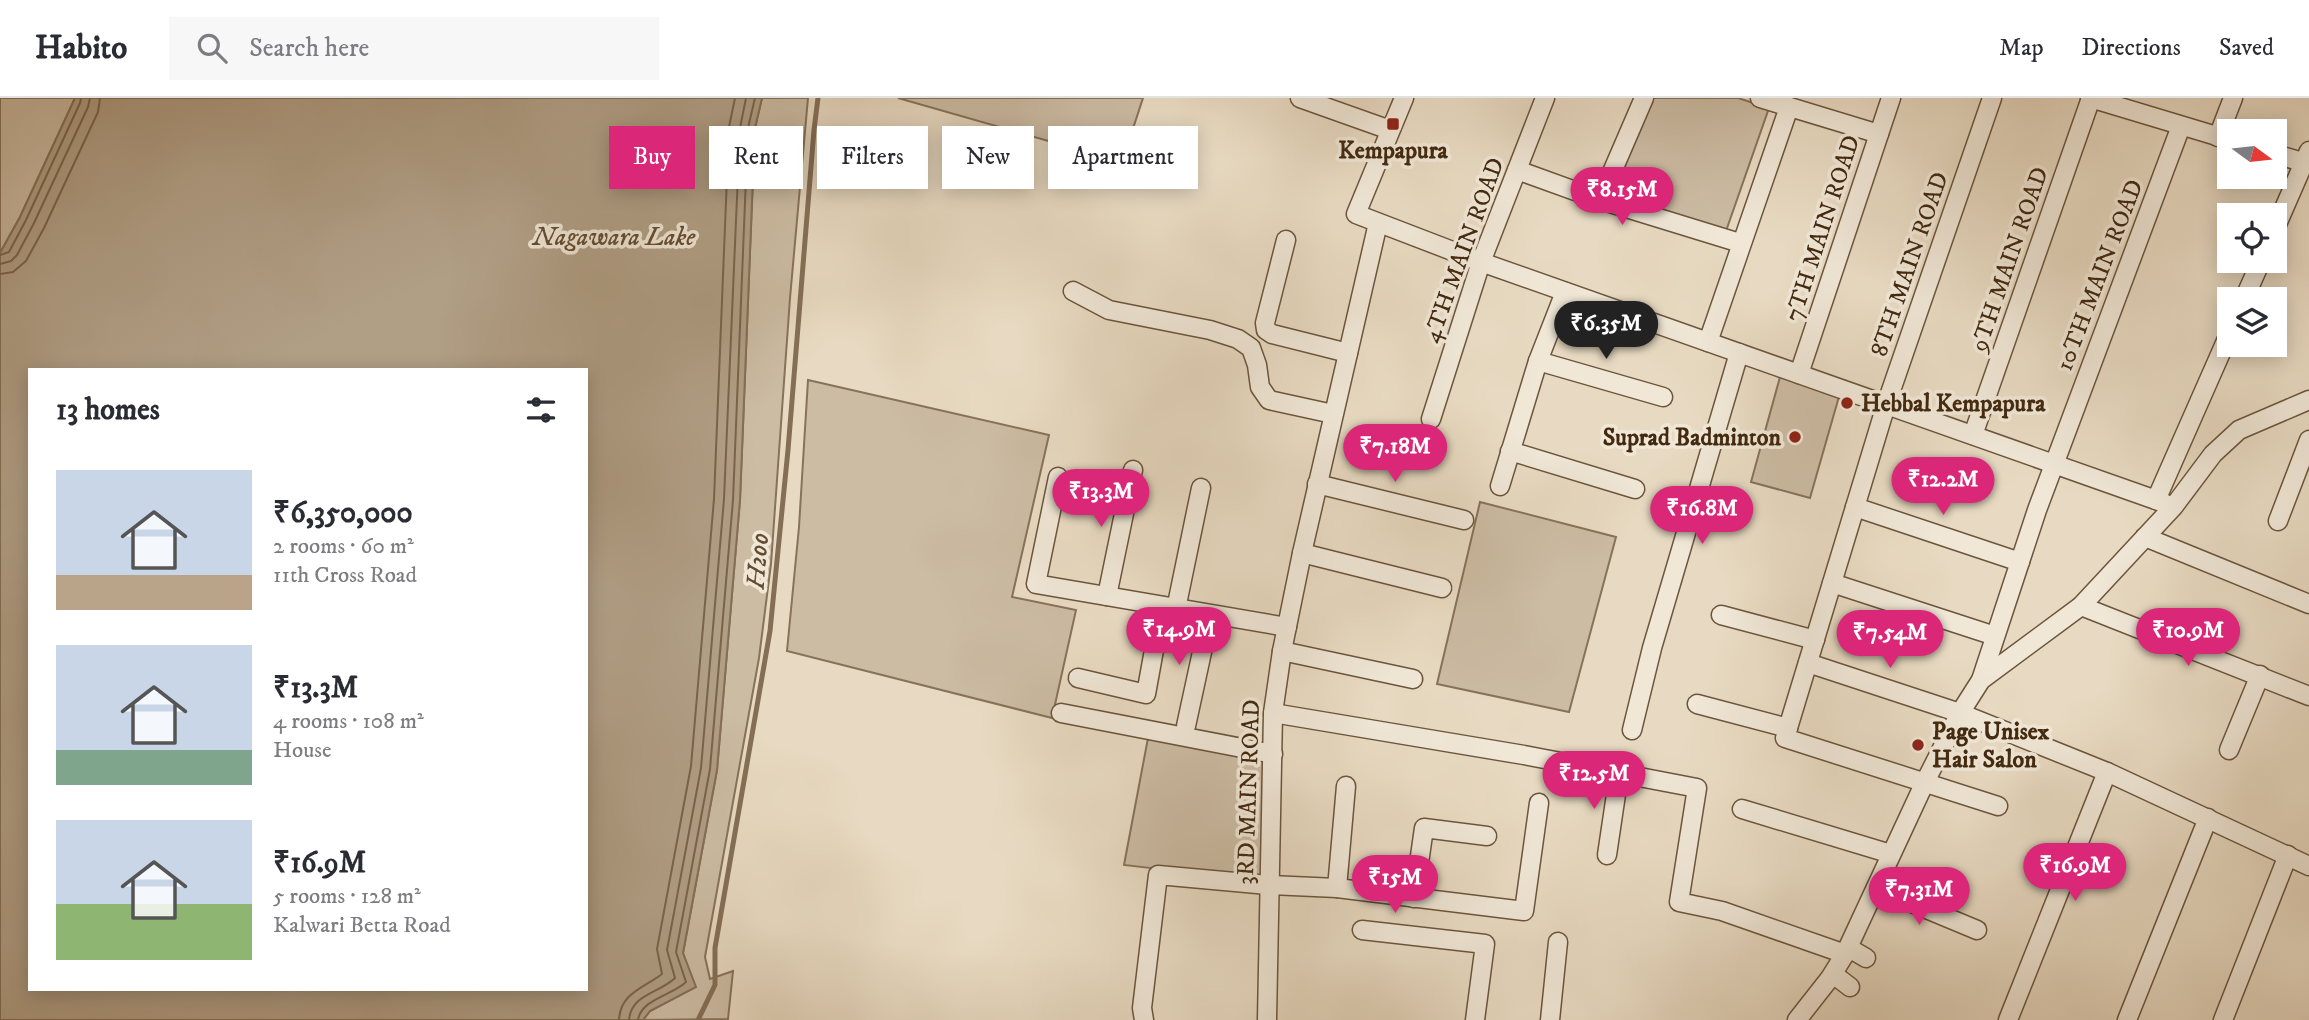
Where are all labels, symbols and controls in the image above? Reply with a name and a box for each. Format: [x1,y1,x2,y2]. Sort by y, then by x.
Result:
search box [169,17,659,80]
text: Habito [35,28,127,69]
icon: search [193,29,231,67]
text: Search here [249,32,369,65]
text: Map [1999,33,2044,63]
text: Directions [2082,33,2181,63]
text: Saved [2219,33,2274,63]
marker: Kempapura [1385,116,1401,132]
north arrow [2217,119,2287,189]
map controls [2217,119,2287,357]
chip: Buy [609,126,695,189]
chip: Rent [709,126,803,189]
chip: Filters [817,126,928,189]
chip: New [942,126,1034,189]
chip: Apartment [1048,126,1198,189]
street label: 7TH MAIN ROAD [1779,132,1867,325]
place label: Kempapura [1338,136,1449,166]
street label: 4TH MAIN ROAD [1416,154,1511,347]
street label: 9TH MAIN ROAD [1964,163,2056,356]
pin: ₹8.15M [1565,167,1679,227]
street label: 8TH MAIN ROAD [1864,168,1956,361]
text: ₹8.15M [1587,175,1657,204]
street label: 10TH MAIN ROAD [2050,175,2150,375]
button: locate [2217,203,2287,273]
water label: Nagawara Lake [531,221,696,254]
button: layers [2217,287,2287,357]
pin: ₹6.35M [1549,302,1663,361]
text: ₹6.35M [1570,309,1642,338]
place label: Hebbal Kempapura [1861,389,2046,419]
icon: filters [522,391,560,429]
text: 13 homes [56,392,160,429]
marker: Hebbal Kempapura [1839,395,1855,411]
place label: Suprad Badminton [1603,423,1781,453]
pin: ₹7.18M [1338,424,1452,484]
marker: Suprad Badminton [1787,429,1803,445]
text: ₹7.18M [1359,432,1431,461]
pin: ₹12.2M [1886,458,2000,517]
text: ₹12.2M [1907,465,1979,494]
pin: ₹13.3M [1044,470,1158,529]
text: ₹13.3M [1068,477,1134,506]
pin: ₹16.8M [1645,486,1759,546]
text: ₹16.8M [1666,494,1738,523]
text: ₹6,350,000 [273,495,413,532]
icon: home [112,498,196,582]
text: 2 rooms · 60 m² [273,532,414,561]
water label: H200 [740,532,777,592]
text: 11th Cross Road [273,561,417,590]
pin: ₹14.9M [1122,608,1236,667]
pin: ₹10.9M [2131,608,2245,668]
pin: ₹7.54M [1833,610,1947,670]
text: ₹14.9M [1142,615,1216,644]
text: ₹10.9M [2152,616,2224,645]
text: ₹7.54M [1853,618,1927,647]
text: ₹13.3M [273,670,358,707]
icon: home [112,673,196,757]
street label: 3RD MAIN ROAD [1231,699,1267,885]
text: 4 rooms · 108 m² [273,707,424,736]
place label: Page Unisex Hair Salon [1932,717,2050,775]
text: House [273,736,331,765]
marker: Page Unisex Hair Salon [1910,737,1926,753]
pin: ₹12.5M [1537,752,1651,811]
text: ₹12.5M [1559,759,1629,788]
pin: ₹16.9M [2018,844,2132,903]
text: ₹16.9M [273,845,366,882]
icon: home [112,848,196,932]
text: ₹16.9M [2039,851,2111,880]
pin: ₹15M [1354,856,1436,915]
text: ₹15M [1368,863,1422,892]
pin: ₹7.31M [1862,868,1976,927]
text: ₹7.31M [1885,875,1953,904]
text: 5 rooms · 128 m² [273,882,421,911]
text: Kalwari Betta Road [273,911,451,940]

